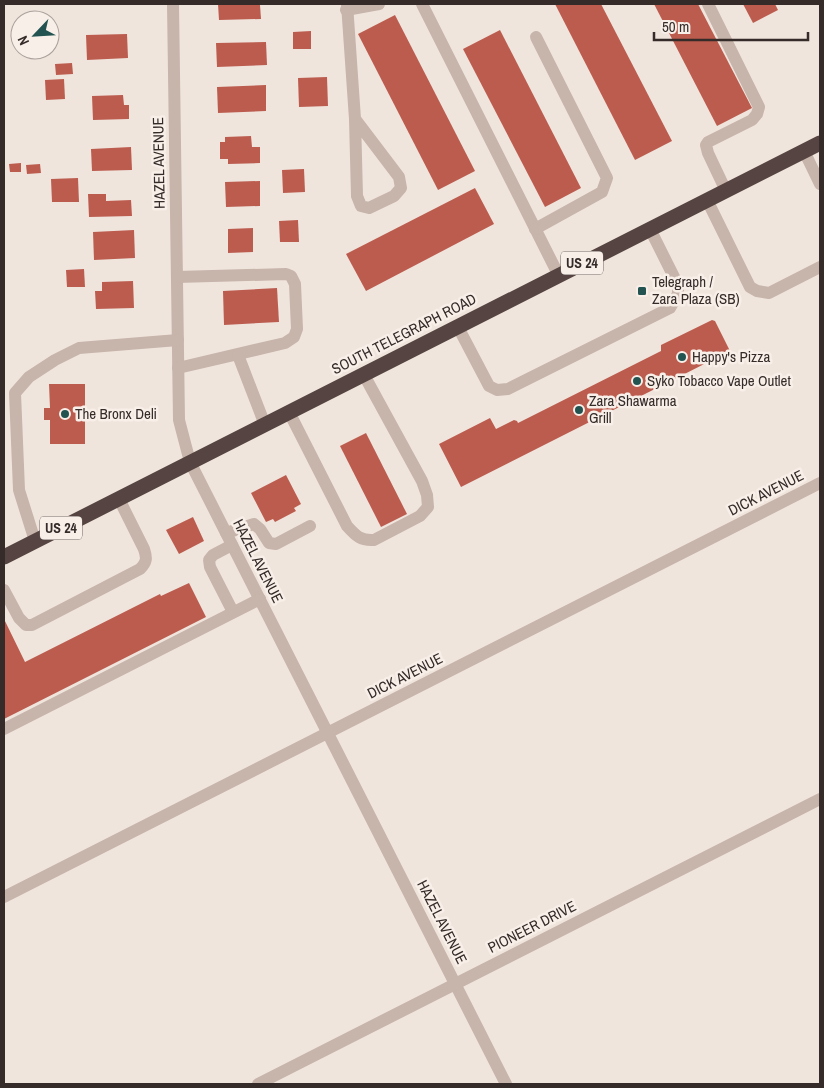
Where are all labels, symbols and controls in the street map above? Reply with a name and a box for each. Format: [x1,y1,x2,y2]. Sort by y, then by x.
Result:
north arrow [10,10,60,60]
scale bar [654,10,808,42]
text: 50 m [662,16,689,37]
text: N [13,33,33,48]
street label: HAZEL AVENUE [147,117,170,209]
road number: US 24 [561,252,603,274]
place label: Telegraph / Zara Plaza (SB) [652,271,740,309]
marker: Telegraph / Zara Plaza (SB) [636,285,648,297]
street label: SOUTH TELEGRAPH ROAD [328,288,480,379]
place label: Happy's Pizza [692,346,770,367]
marker: Happy's Pizza [676,351,688,363]
place label: Syko Tobacco Vape Outlet [647,370,791,391]
marker: Syko Tobacco Vape Outlet [631,375,643,387]
place label: Zara Shawarma Grill [589,390,677,428]
place label: The Bronx Deli [75,403,157,424]
marker: Zara Shawarma Grill [573,404,585,416]
marker: The Bronx Deli [59,408,71,420]
street label: DICK AVENUE [725,465,807,520]
street label: HAZEL AVENUE [228,515,289,606]
road number: US 24 [40,516,82,540]
street label: DICK AVENUE [364,648,446,703]
street label: HAZEL AVENUE [412,876,473,967]
street label: PIONEER DRIVE [484,895,579,958]

